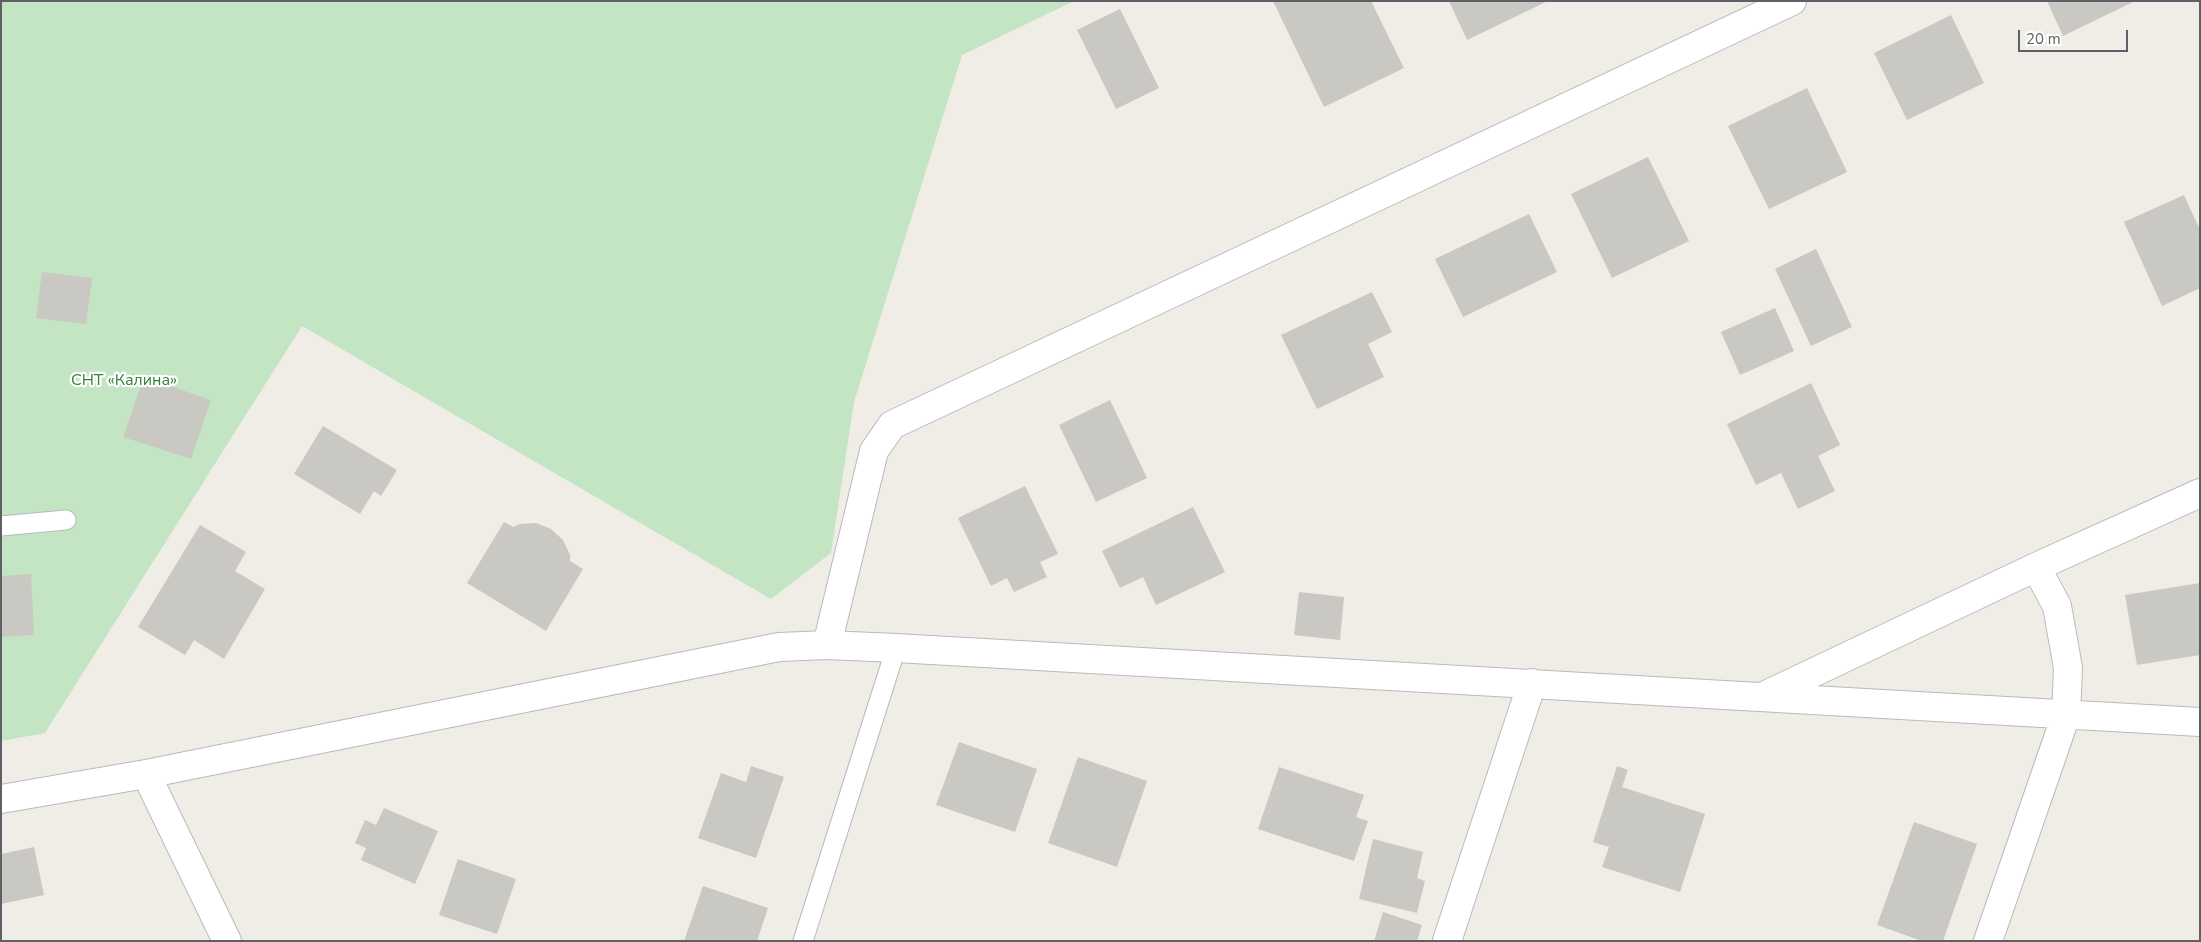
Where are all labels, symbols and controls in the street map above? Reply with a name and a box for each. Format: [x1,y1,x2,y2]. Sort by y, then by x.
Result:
scale bar [2021,20,2131,52]
text: 20 m [2026,29,2061,49]
park label: СНТ «Калина» [71,371,177,391]

